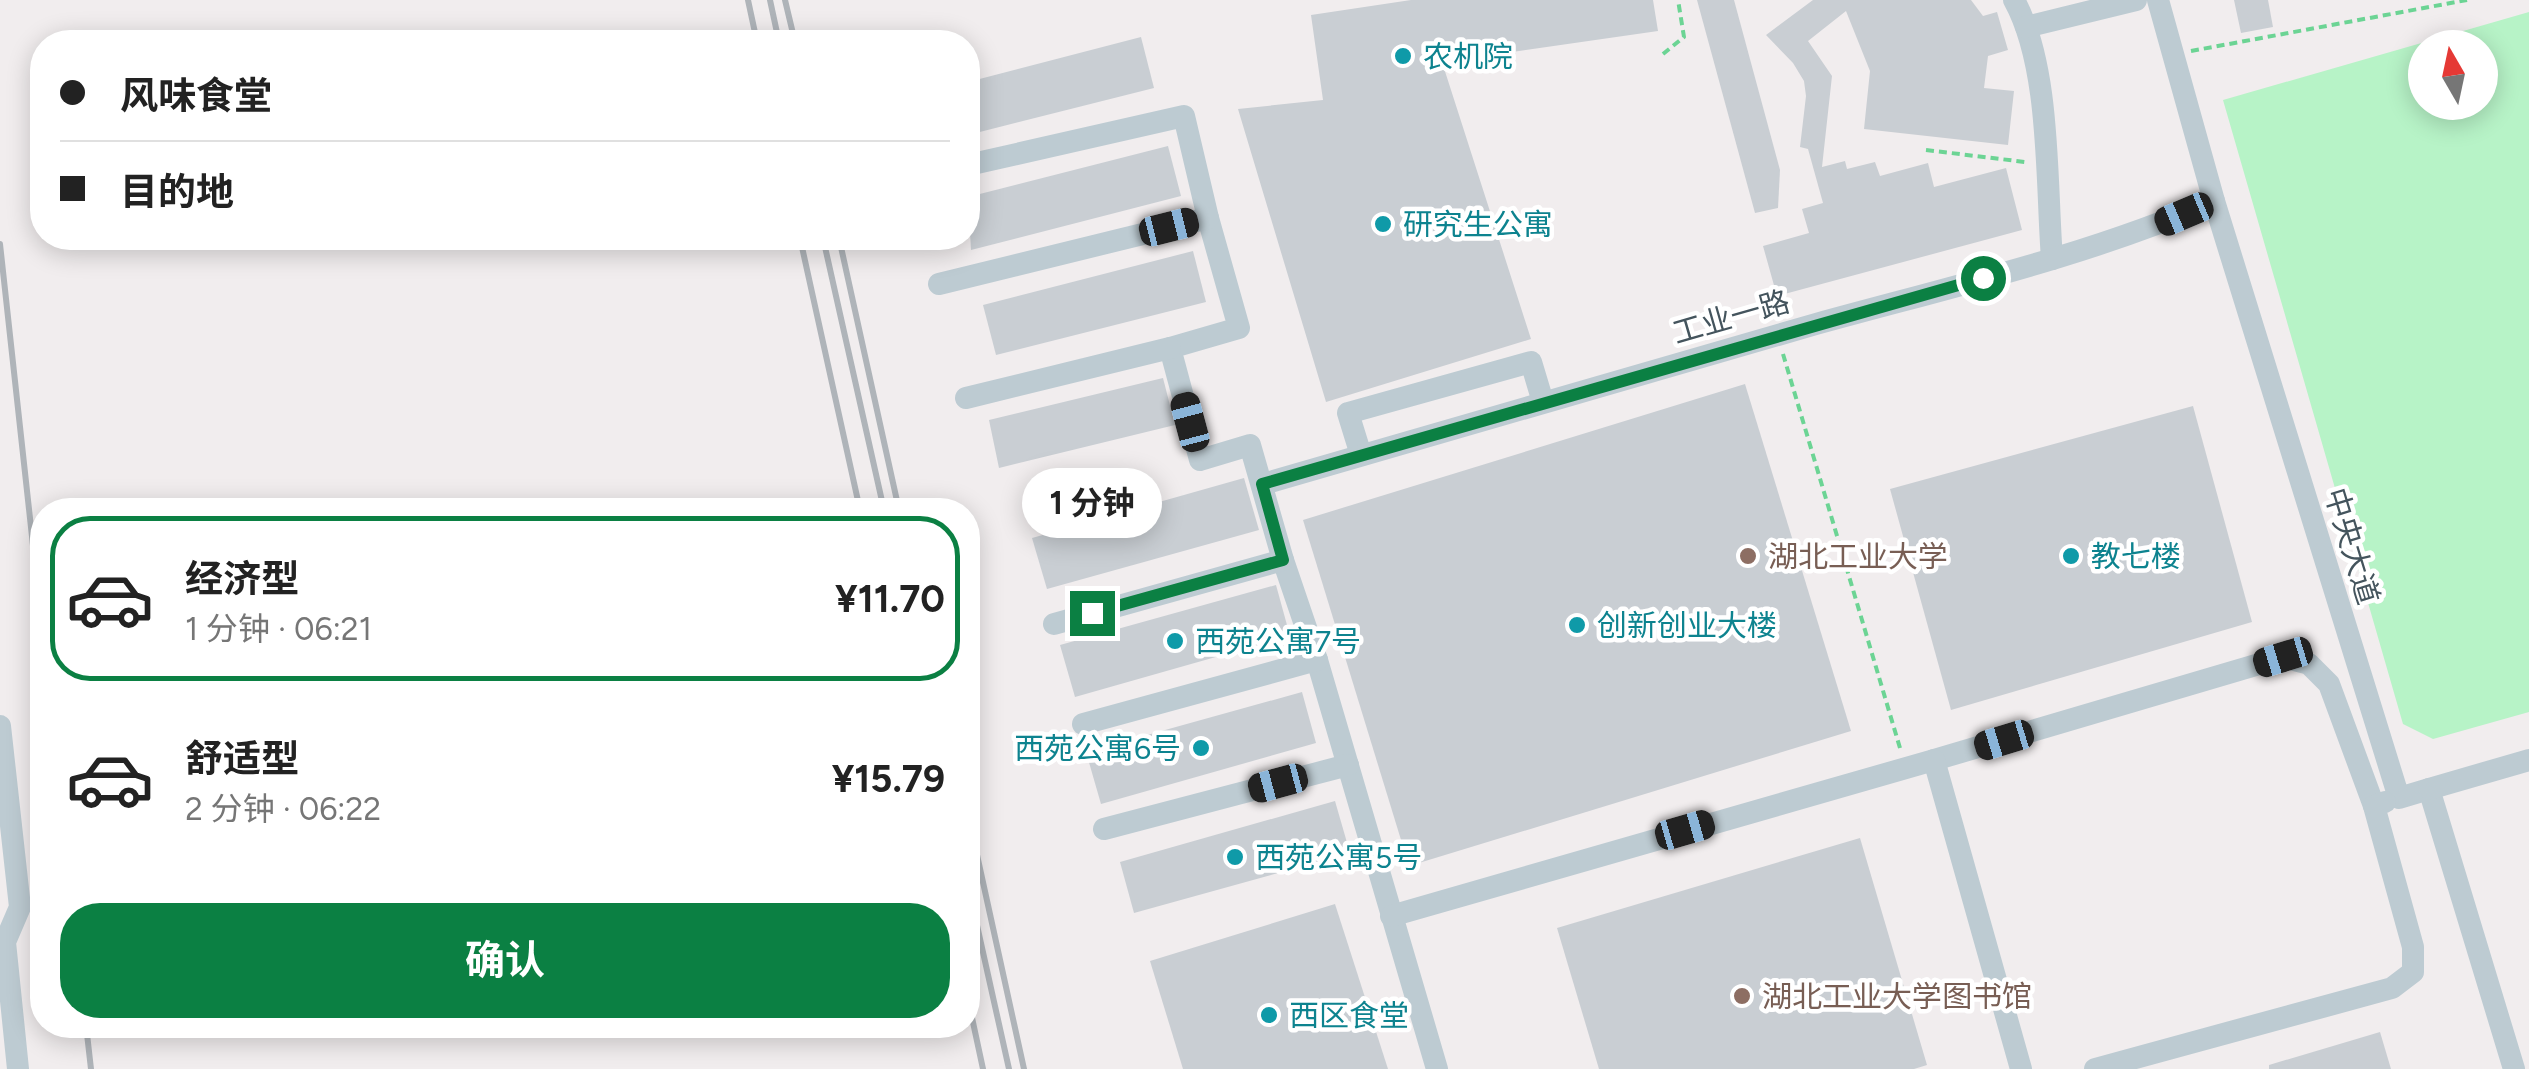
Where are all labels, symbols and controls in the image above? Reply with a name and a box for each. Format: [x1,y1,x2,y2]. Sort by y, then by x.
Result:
north arrow [2408,30,2498,120]
map controls [2408,30,2498,120]
place label: 农机院 [1423,38,1513,75]
marker: 农机院 [1392,45,1414,67]
text: 风味食堂 [120,73,272,119]
text: 目的地 [120,169,234,215]
car [2151,188,2217,240]
car [1136,205,1202,249]
place label: 研究生公寓 [1403,206,1553,243]
marker: 研究生公寓 [1372,213,1394,235]
route start [1961,256,2006,301]
street label: 工业一路 [1668,283,1794,351]
car [1168,389,1212,455]
callout: 1 分钟 [1022,468,1162,538]
street label: 中央大道 [2317,483,2387,609]
text: 1 分钟 [1049,484,1135,522]
place label: 湖北工业大学 [1768,538,1948,575]
place label: 教七楼 [2091,538,2181,575]
marker: 湖北工业大学 [1737,545,1759,567]
marker: 教七楼 [2060,545,2082,567]
icon: car [65,554,155,644]
text: 经济型 [185,556,299,602]
text: ¥11.70 [835,576,945,622]
route end [1070,591,1115,636]
place label: 创新创业大楼 [1597,607,1777,644]
text: 1 分钟 · 06:21 [185,610,372,648]
marker: 创新创业大楼 [1566,614,1588,636]
place label: 西苑公寓7号 [1195,623,1361,660]
marker: 西苑公寓7号 [1164,630,1186,652]
car [2250,634,2316,680]
car [1971,717,2037,763]
place label: 西苑公寓6号 [1014,730,1181,767]
icon: car [65,734,155,824]
text: 舒适型 [185,736,299,782]
marker: 西苑公寓6号 [1190,737,1212,759]
text: ¥15.79 [832,756,945,802]
car [1245,761,1311,805]
text: 2 分钟 · 06:22 [185,790,381,828]
car [1652,807,1718,853]
place label: 西苑公寓5号 [1255,839,1422,876]
marker: 西苑公寓5号 [1224,846,1246,868]
button: 确认 [60,903,950,1018]
place label: 湖北工业大学图书馆 [1762,978,2032,1015]
marker: 湖北工业大学图书馆 [1731,985,1753,1007]
place label: 西区食堂 [1289,997,1409,1034]
marker: 西区食堂 [1258,1004,1280,1026]

